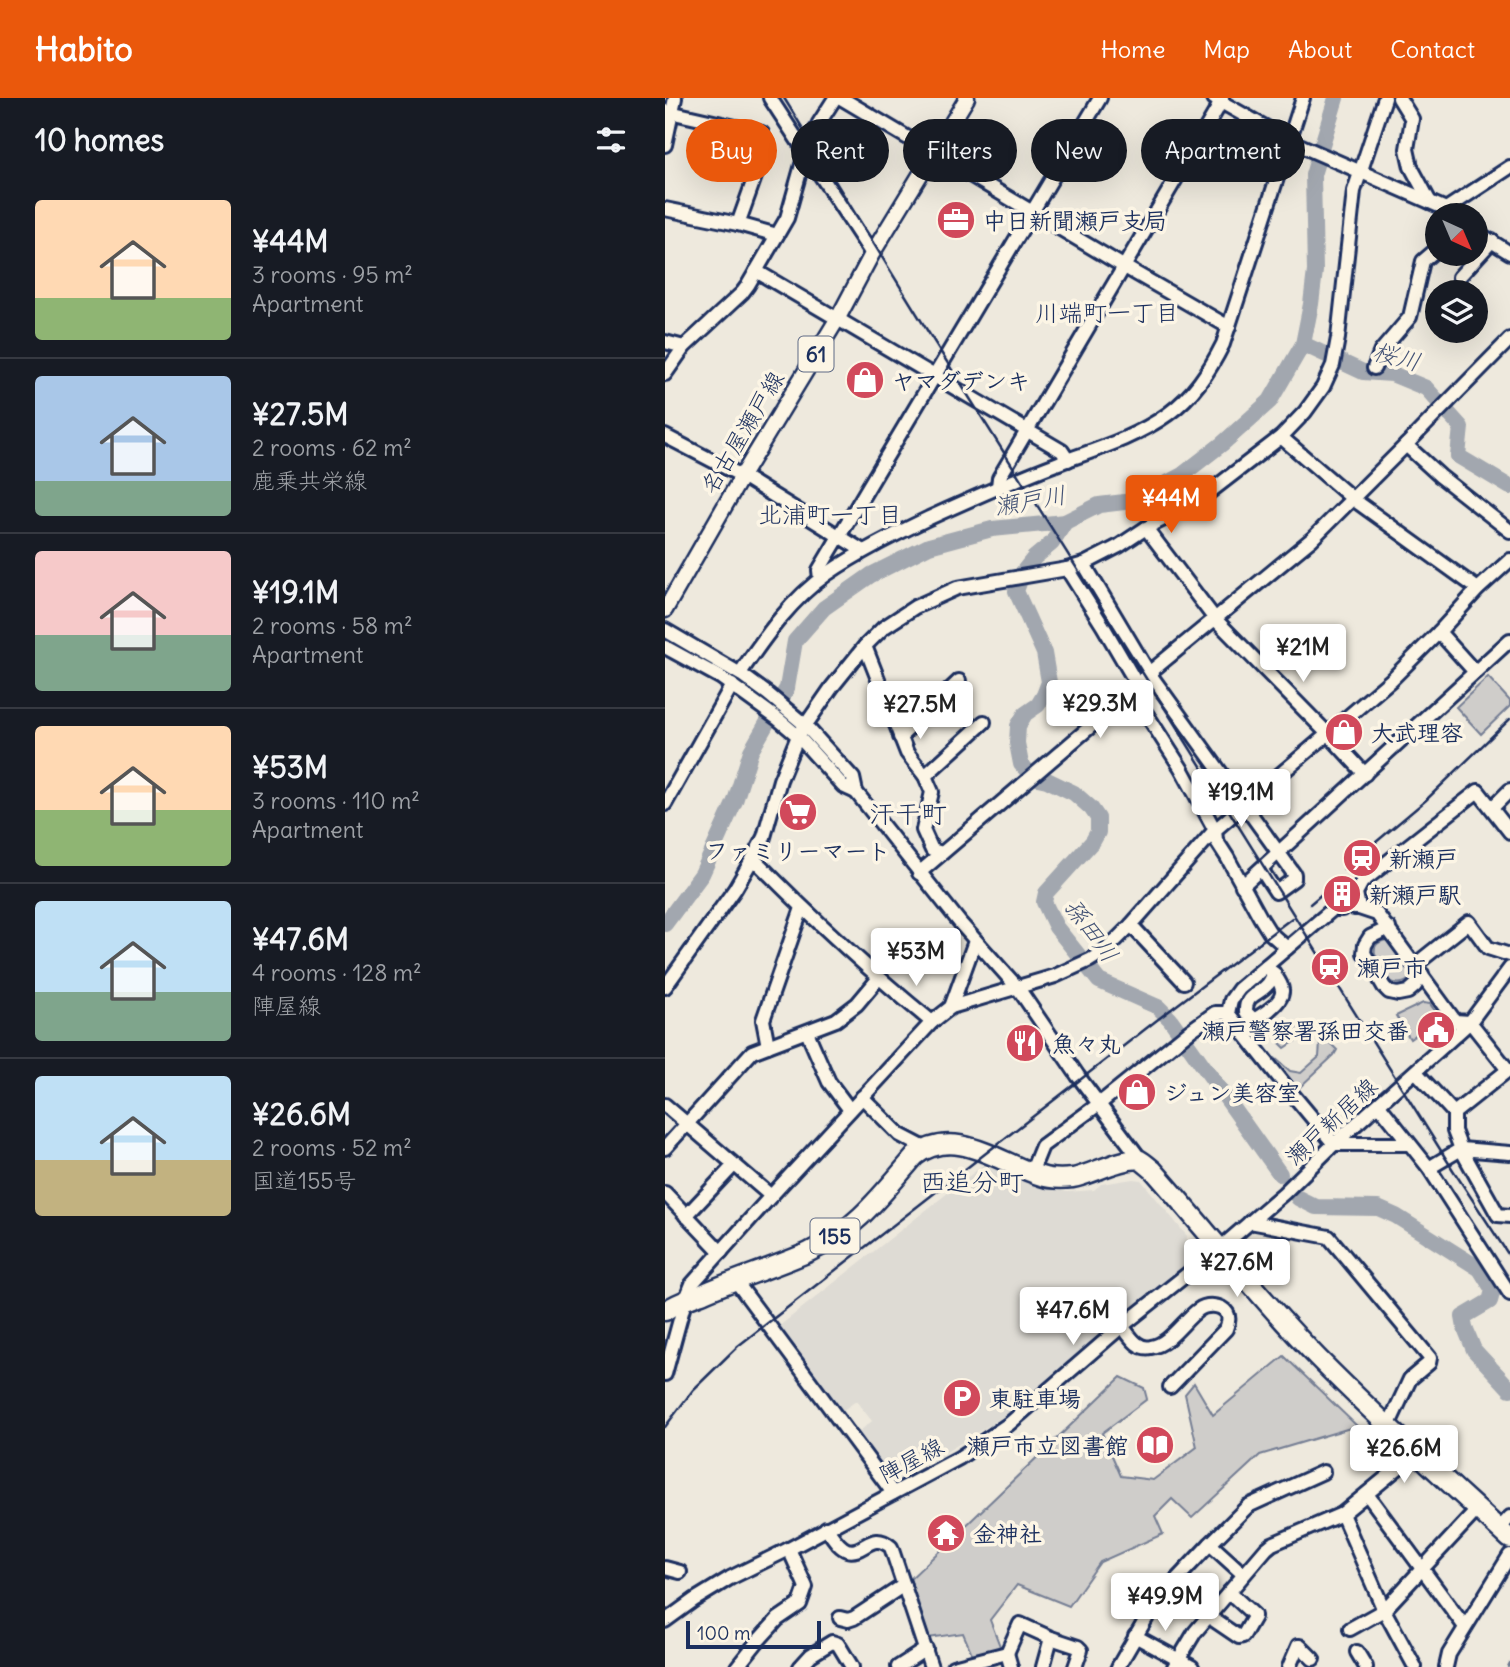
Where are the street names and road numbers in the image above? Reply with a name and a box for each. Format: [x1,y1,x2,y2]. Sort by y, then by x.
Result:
road number: 61 [799,336,833,372]
street label: 名古屋瀬戸線 [694,365,790,499]
street label: 瀬戸新居線 [1279,1071,1383,1171]
road number: 155 [811,1218,859,1254]
street label: 陣屋線 [874,1431,948,1489]

